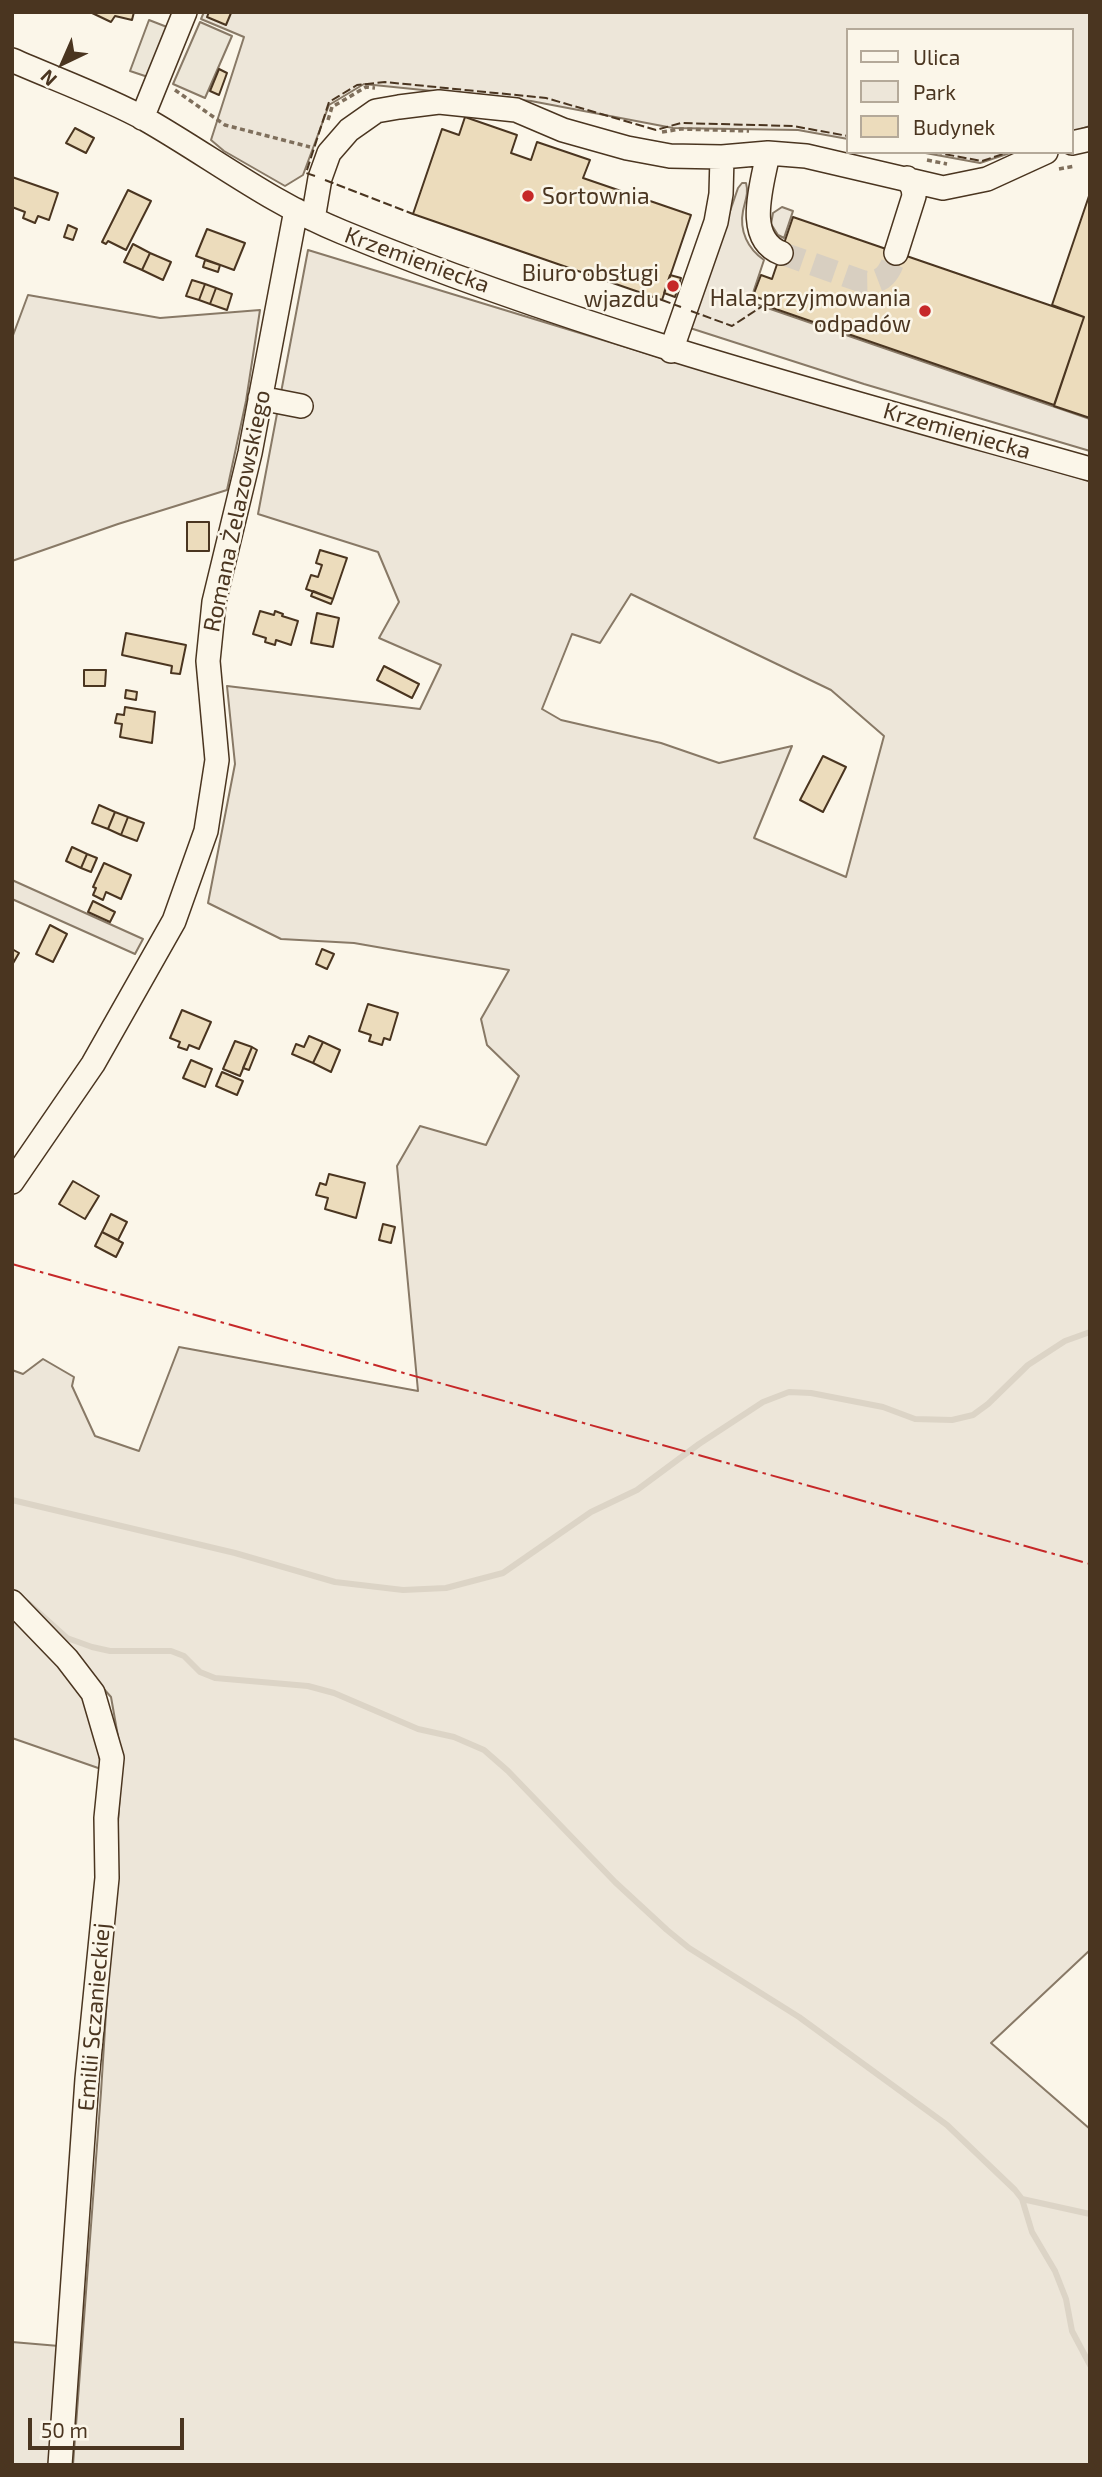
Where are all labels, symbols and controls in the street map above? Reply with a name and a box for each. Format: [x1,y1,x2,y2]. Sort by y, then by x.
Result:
north arrow [28,28,98,98]
legend [846,28,1074,154]
text: Ulica [913,44,960,69]
text: N [35,65,61,92]
text: Park [913,79,956,104]
text: Budynek [913,114,995,139]
place label: Sortownia [542,182,650,210]
marker: Sortownia [520,188,536,204]
street label: Krzemieniecka [341,221,493,299]
place label: Biuro obsługi wjazdu [522,259,659,313]
marker: Biuro obsługi wjazdu [665,278,681,294]
place label: Hala przyjmowania odpadów [710,284,911,338]
marker: Hala przyjmowania odpadów [917,303,933,319]
street label: Romana Żelazowskiego [198,387,276,635]
street label: Krzemieniecka [880,397,1034,465]
street label: Emilii Sczanieckiej [72,1922,116,2112]
scale bar [32,2404,187,2448]
text: 50 m [41,2417,88,2442]

